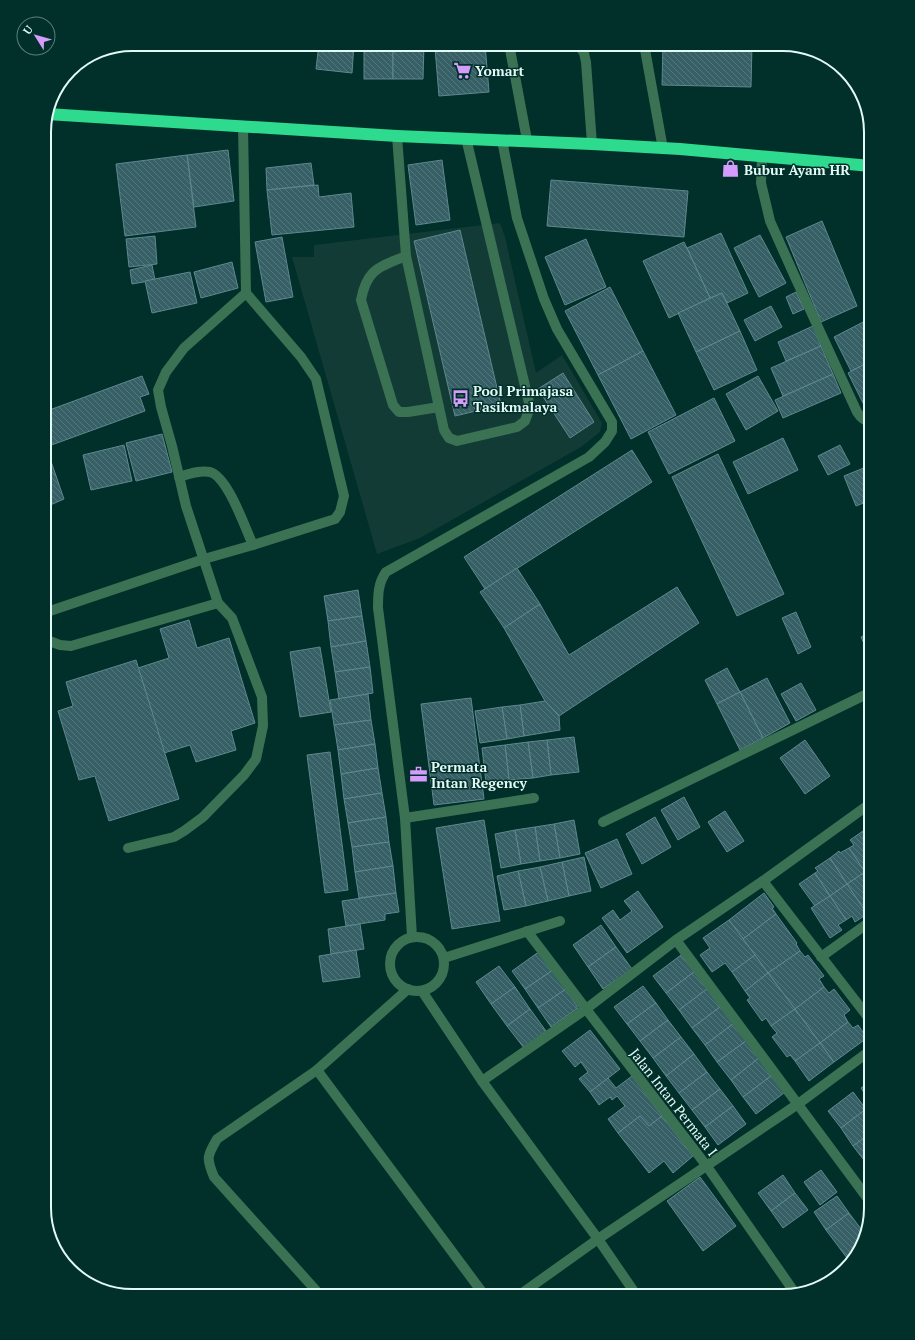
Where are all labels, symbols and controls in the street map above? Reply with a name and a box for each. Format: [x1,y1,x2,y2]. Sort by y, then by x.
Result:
north arrow [16,16,56,56]
text: U [20,23,36,37]
supermarket icon: Yomart [452,60,472,80]
place label: Yomart [475,61,524,80]
shop icon: Bubur Ayam HR [721,159,741,179]
place label: Bubur Ayam HR [744,160,850,179]
place label: Pool Primajasa Tasikmalaya [473,381,573,416]
bus stop icon: Pool Primajasa Tasikmalaya [450,388,470,408]
place label: Permata Intan Regency [431,757,528,792]
office icon: Permata Intan Regency [408,764,428,784]
street label: Jalan Intan Permata I [626,1044,722,1160]

